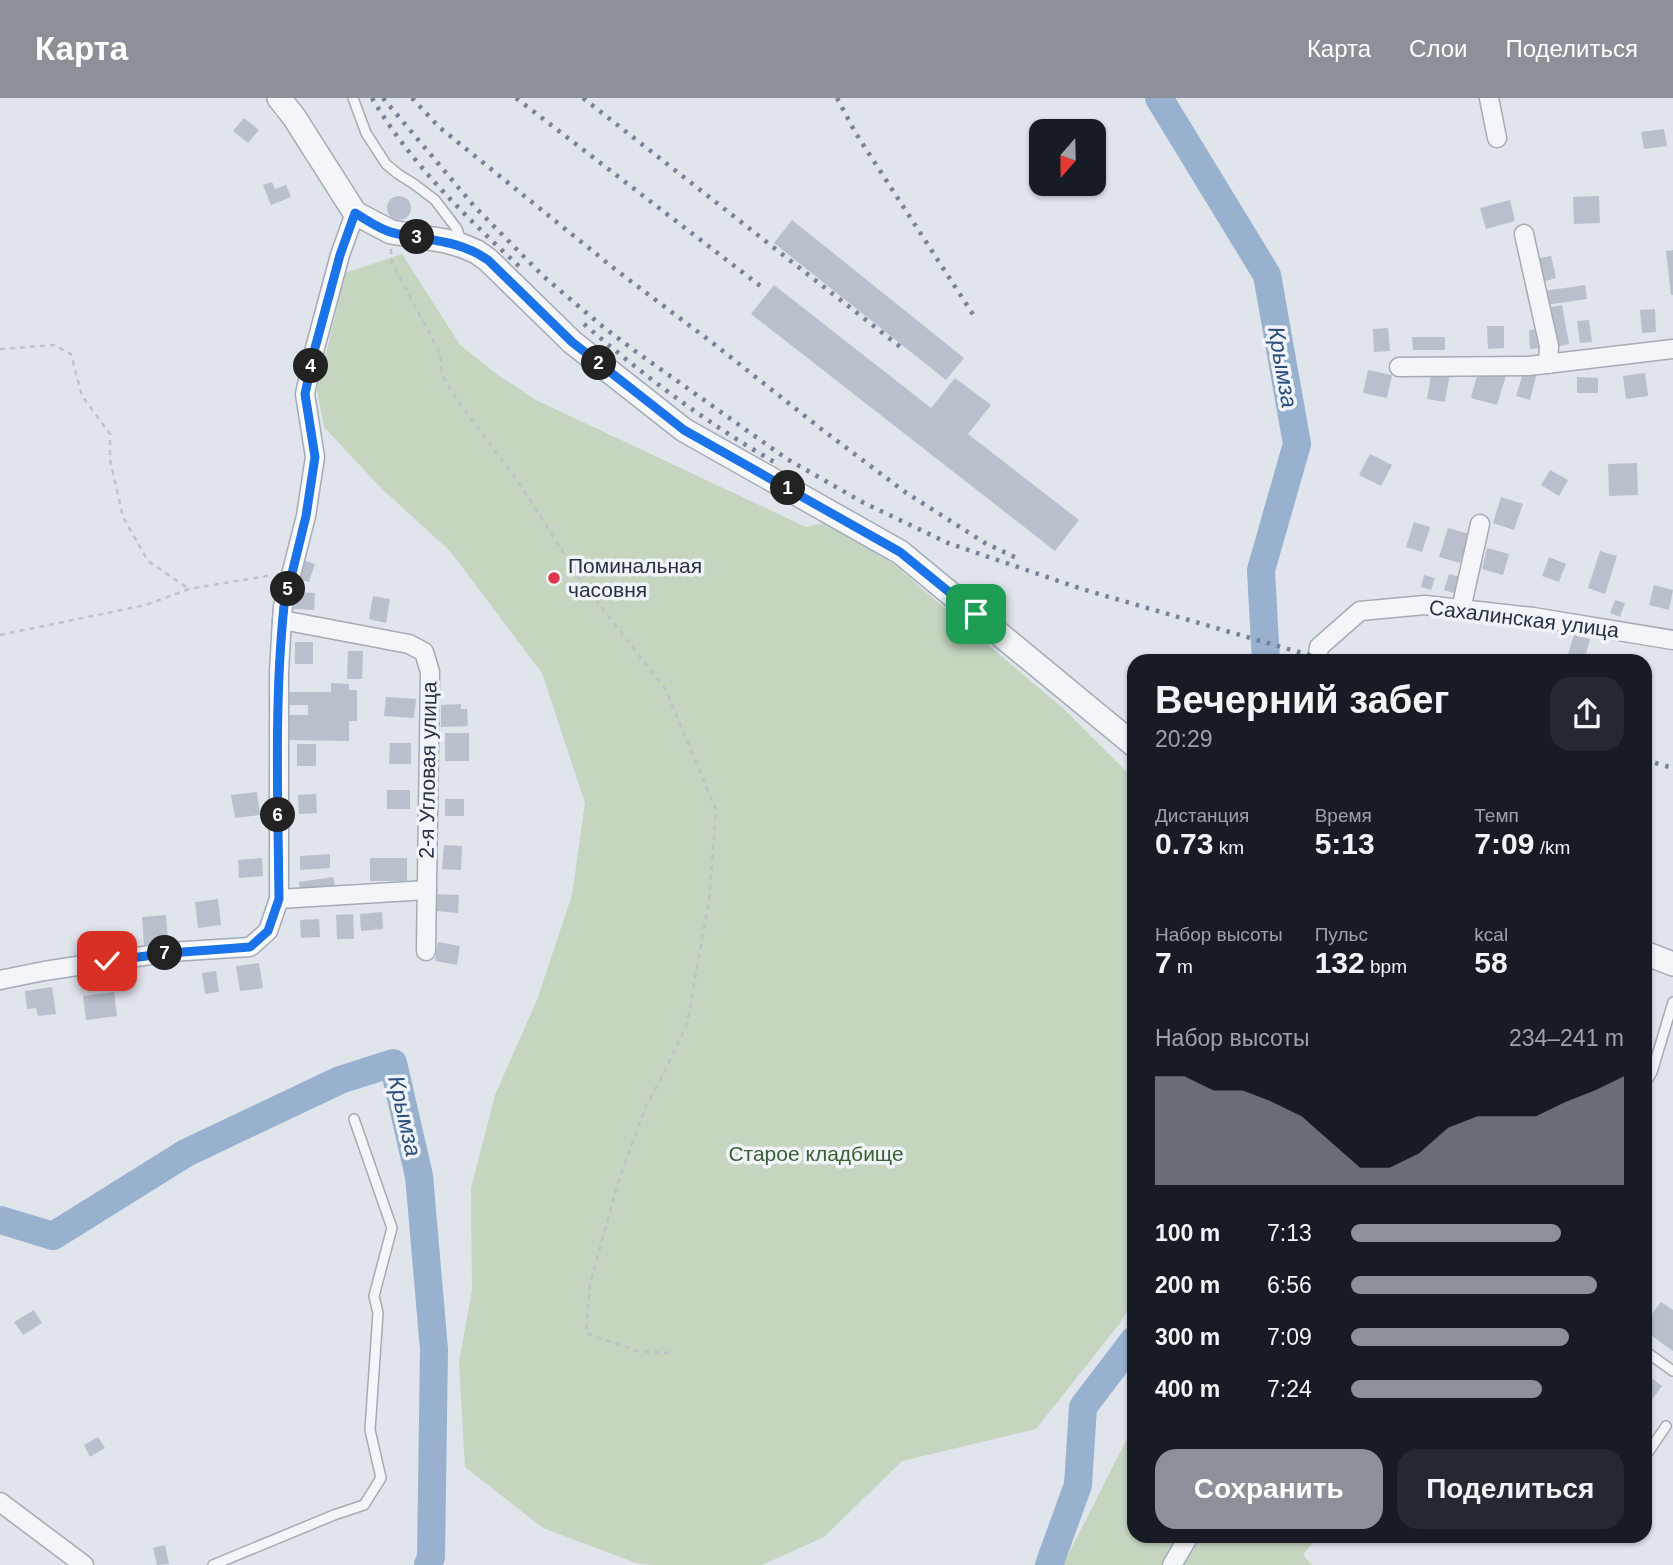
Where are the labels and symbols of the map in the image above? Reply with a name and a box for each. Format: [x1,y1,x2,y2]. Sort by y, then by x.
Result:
north arrow [1029,119,1106,196]
pin: 3 [400,220,434,254]
water label: Крымза [1263,324,1303,410]
pin: 2 [582,345,616,380]
pin: 4 [294,348,328,384]
pin: 1 [770,470,806,506]
place label: Поминальная часовня [568,554,702,601]
marker: Поминальная часовня [546,570,562,586]
pin: 5 [270,572,306,606]
pin [946,584,1006,644]
street label: Сахалинская улица [1428,595,1621,642]
street label: 2-я Угловая улица [414,681,441,859]
pin: 6 [260,798,296,832]
pin [77,931,137,991]
pin: 7 [148,936,182,970]
water label: Крымза [383,1073,427,1159]
park label: Старое кладбище [728,1142,904,1165]

